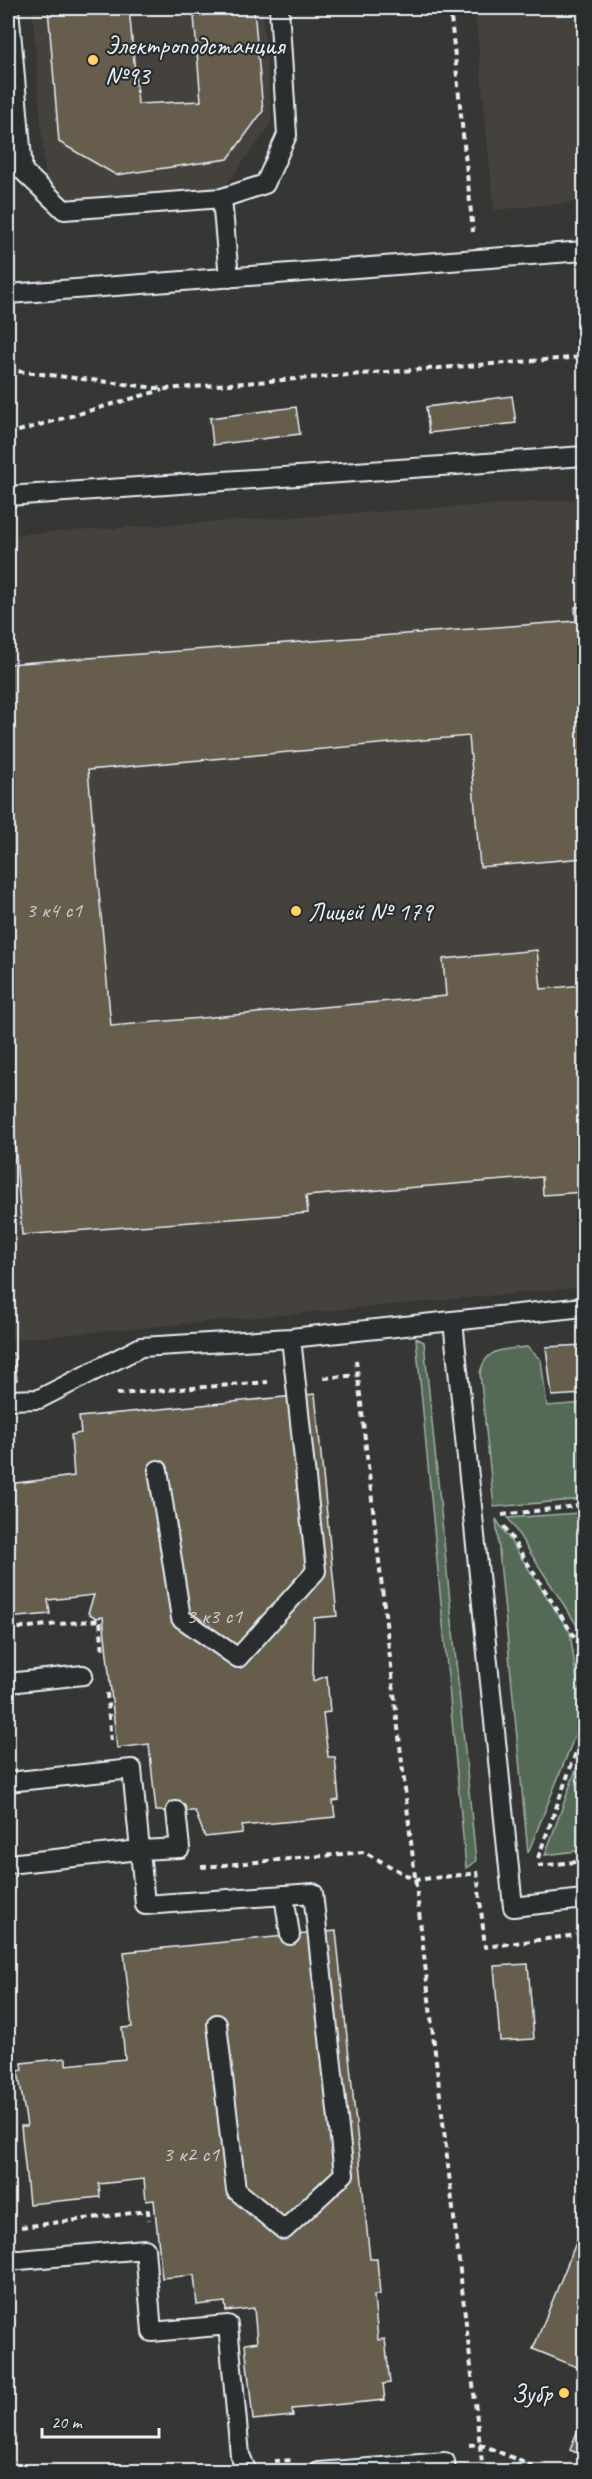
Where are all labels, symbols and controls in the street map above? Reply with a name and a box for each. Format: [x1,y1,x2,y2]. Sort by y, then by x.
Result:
place label: Электроподстанция №93 [105,29,287,92]
marker: Электроподстанция №93 [86,53,100,67]
place label: Лицей № 179 [308,895,435,928]
house number: 3 к4 с1 [26,896,83,924]
marker: Лицей № 179 [289,904,303,918]
house number: 3 к3 с1 [186,1602,243,1630]
house number: 3 к2 с1 [163,2140,220,2168]
place label: Зубр [511,2377,554,2410]
marker: Зубр [557,2386,571,2400]
scale bar [42,2401,159,2439]
text: 20 m [51,2411,84,2433]

